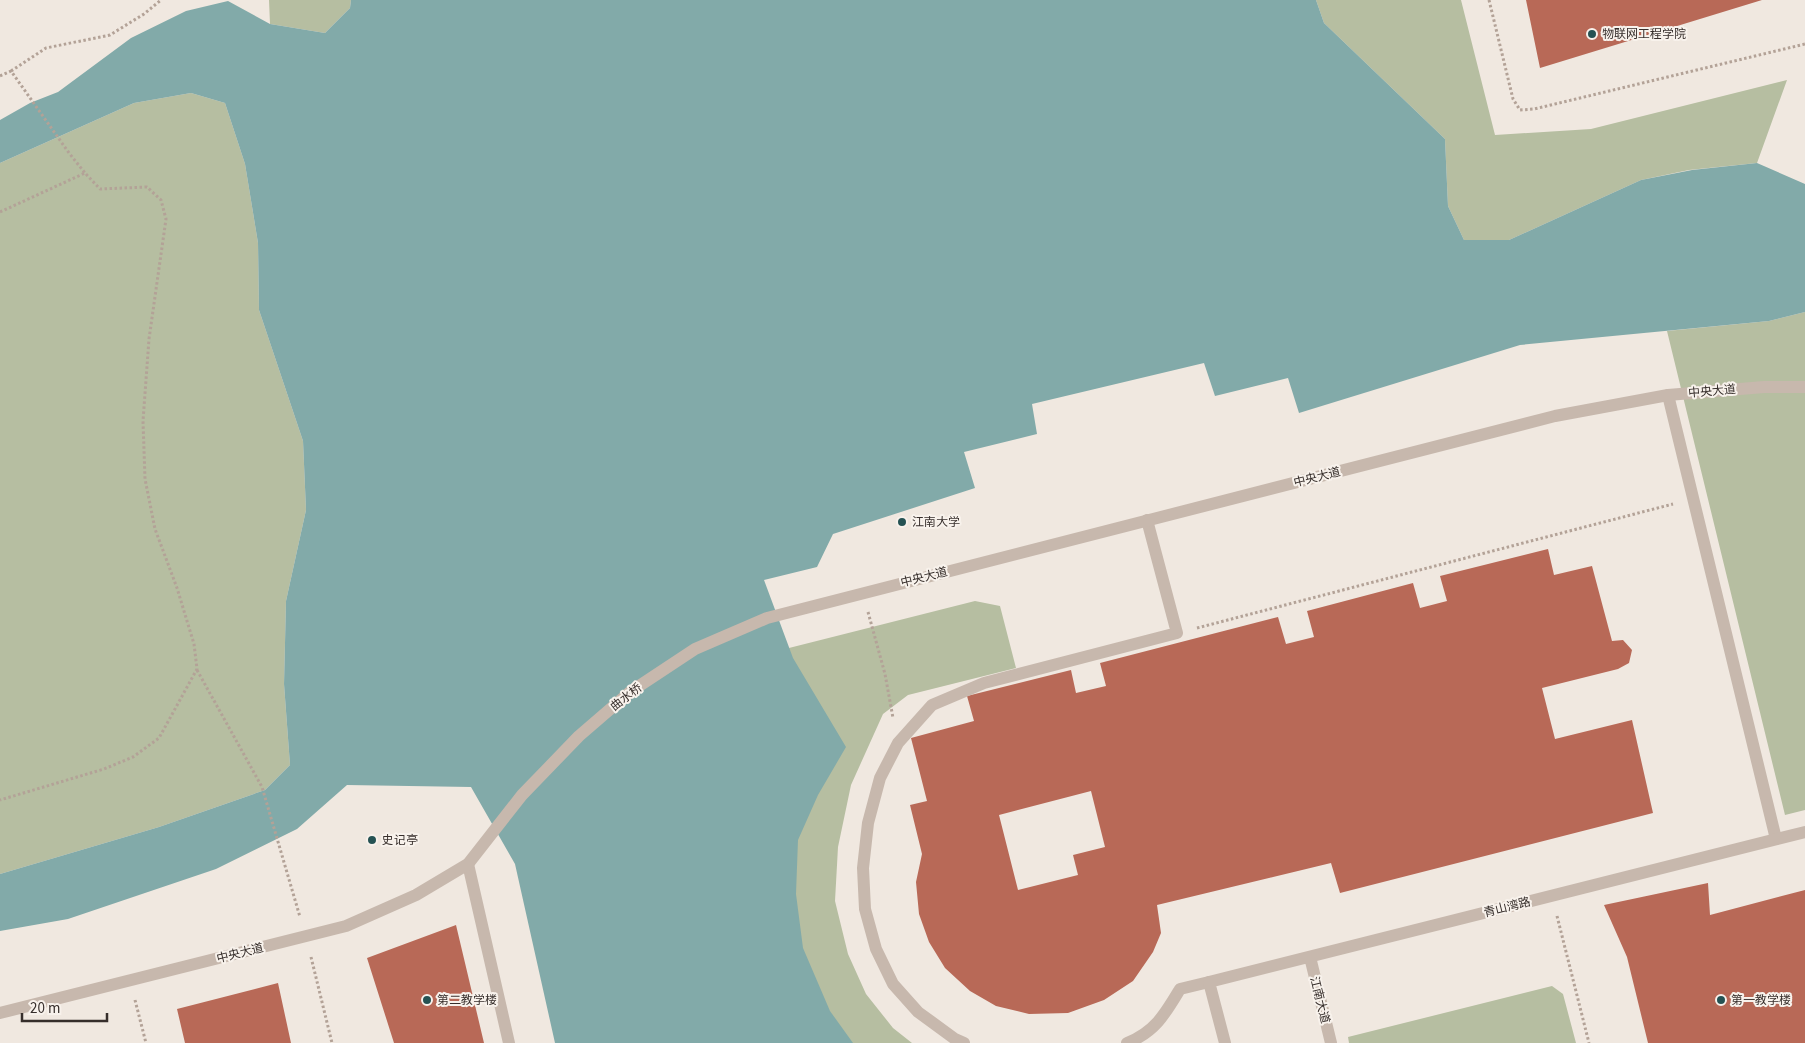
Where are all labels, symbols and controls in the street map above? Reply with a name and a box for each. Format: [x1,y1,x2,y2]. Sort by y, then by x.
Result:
place label: 物联网工程学院 [1602,26,1686,43]
marker: 物联网工程学院 [1586,28,1598,40]
street label: 中央大道 [1687,381,1737,402]
street label: 中央大道 [1292,463,1342,492]
place label: 江南大学 [912,514,960,531]
marker: 江南大学 [896,516,908,528]
street label: 中央大道 [899,563,949,592]
street label: 曲水桥 [607,680,646,715]
place label: 史记亭 [382,832,418,849]
marker: 史记亭 [366,834,378,846]
street label: 青山湾路 [1482,893,1532,922]
street label: 中央大道 [215,939,265,968]
street label: 江南大道 [1305,975,1334,1025]
scale bar [22,990,108,1022]
place label: 第二教学楼 [437,992,497,1009]
place label: 第一教学楼 [1731,992,1791,1009]
marker: 第二教学楼 [421,994,433,1006]
marker: 第一教学楼 [1715,994,1727,1006]
text: 20 m [30,998,60,1019]

